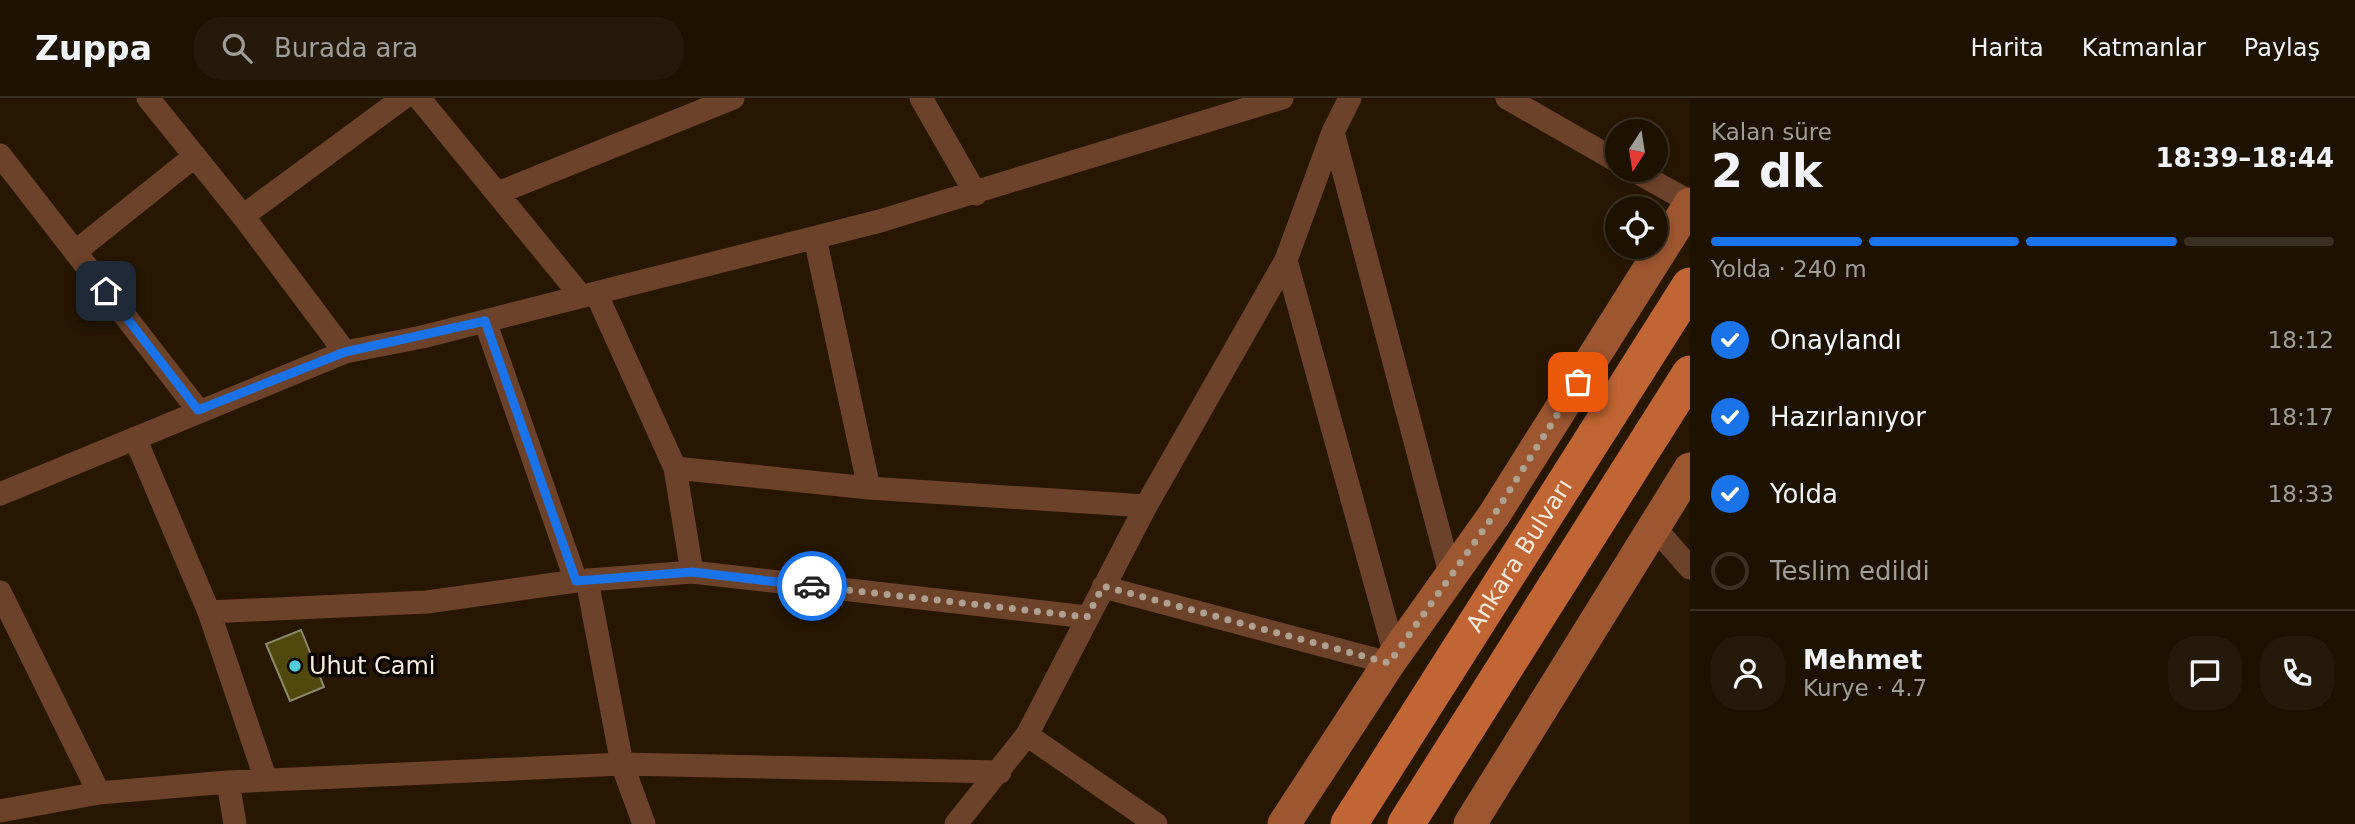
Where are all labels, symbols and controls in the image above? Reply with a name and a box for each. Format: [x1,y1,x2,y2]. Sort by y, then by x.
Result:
search box [194,17,684,80]
text: Zuppa [35,29,152,68]
icon: search [218,29,256,67]
text: Burada ara [274,33,418,63]
text: Harita [1970,34,2044,62]
text: Katmanlar [2082,34,2206,62]
text: Paylaş [2244,34,2320,62]
north arrow [1605,119,1668,182]
map controls [1605,119,1668,259]
text: Kalan süre [1711,119,1832,145]
text: 18:39–18:44 [2155,143,2334,173]
text: 2 dk [1711,144,1823,198]
button: locate [1605,196,1668,259]
text: Yolda · 240 m [1711,256,1867,282]
pin [76,261,136,321]
icon: home [87,272,125,310]
icon: check [1711,321,1749,359]
text: Onaylandı [1770,325,1902,355]
text: 18:12 [2268,327,2334,353]
pin [1548,352,1608,412]
icon: bag [1559,363,1597,401]
icon: check [1711,398,1749,436]
text: Hazırlanıyor [1770,402,1926,432]
text: 18:17 [2268,404,2334,430]
street label: Ankara Bulvarı [1460,474,1578,637]
icon: check [1711,475,1749,513]
text: Yolda [1770,479,1838,509]
text: 18:33 [2268,481,2334,507]
courier [777,551,847,621]
text: Teslim edildi [1770,556,1930,586]
icon: car [793,567,831,605]
button: person [1711,636,1785,710]
button: chat [2168,636,2242,710]
button: phone [2260,636,2334,710]
text: Mehmet [1803,645,1922,675]
place label: Uhut Cami [309,652,436,680]
marker: Uhut Cami [287,658,303,674]
text: Kurye · 4.7 [1803,675,1927,701]

